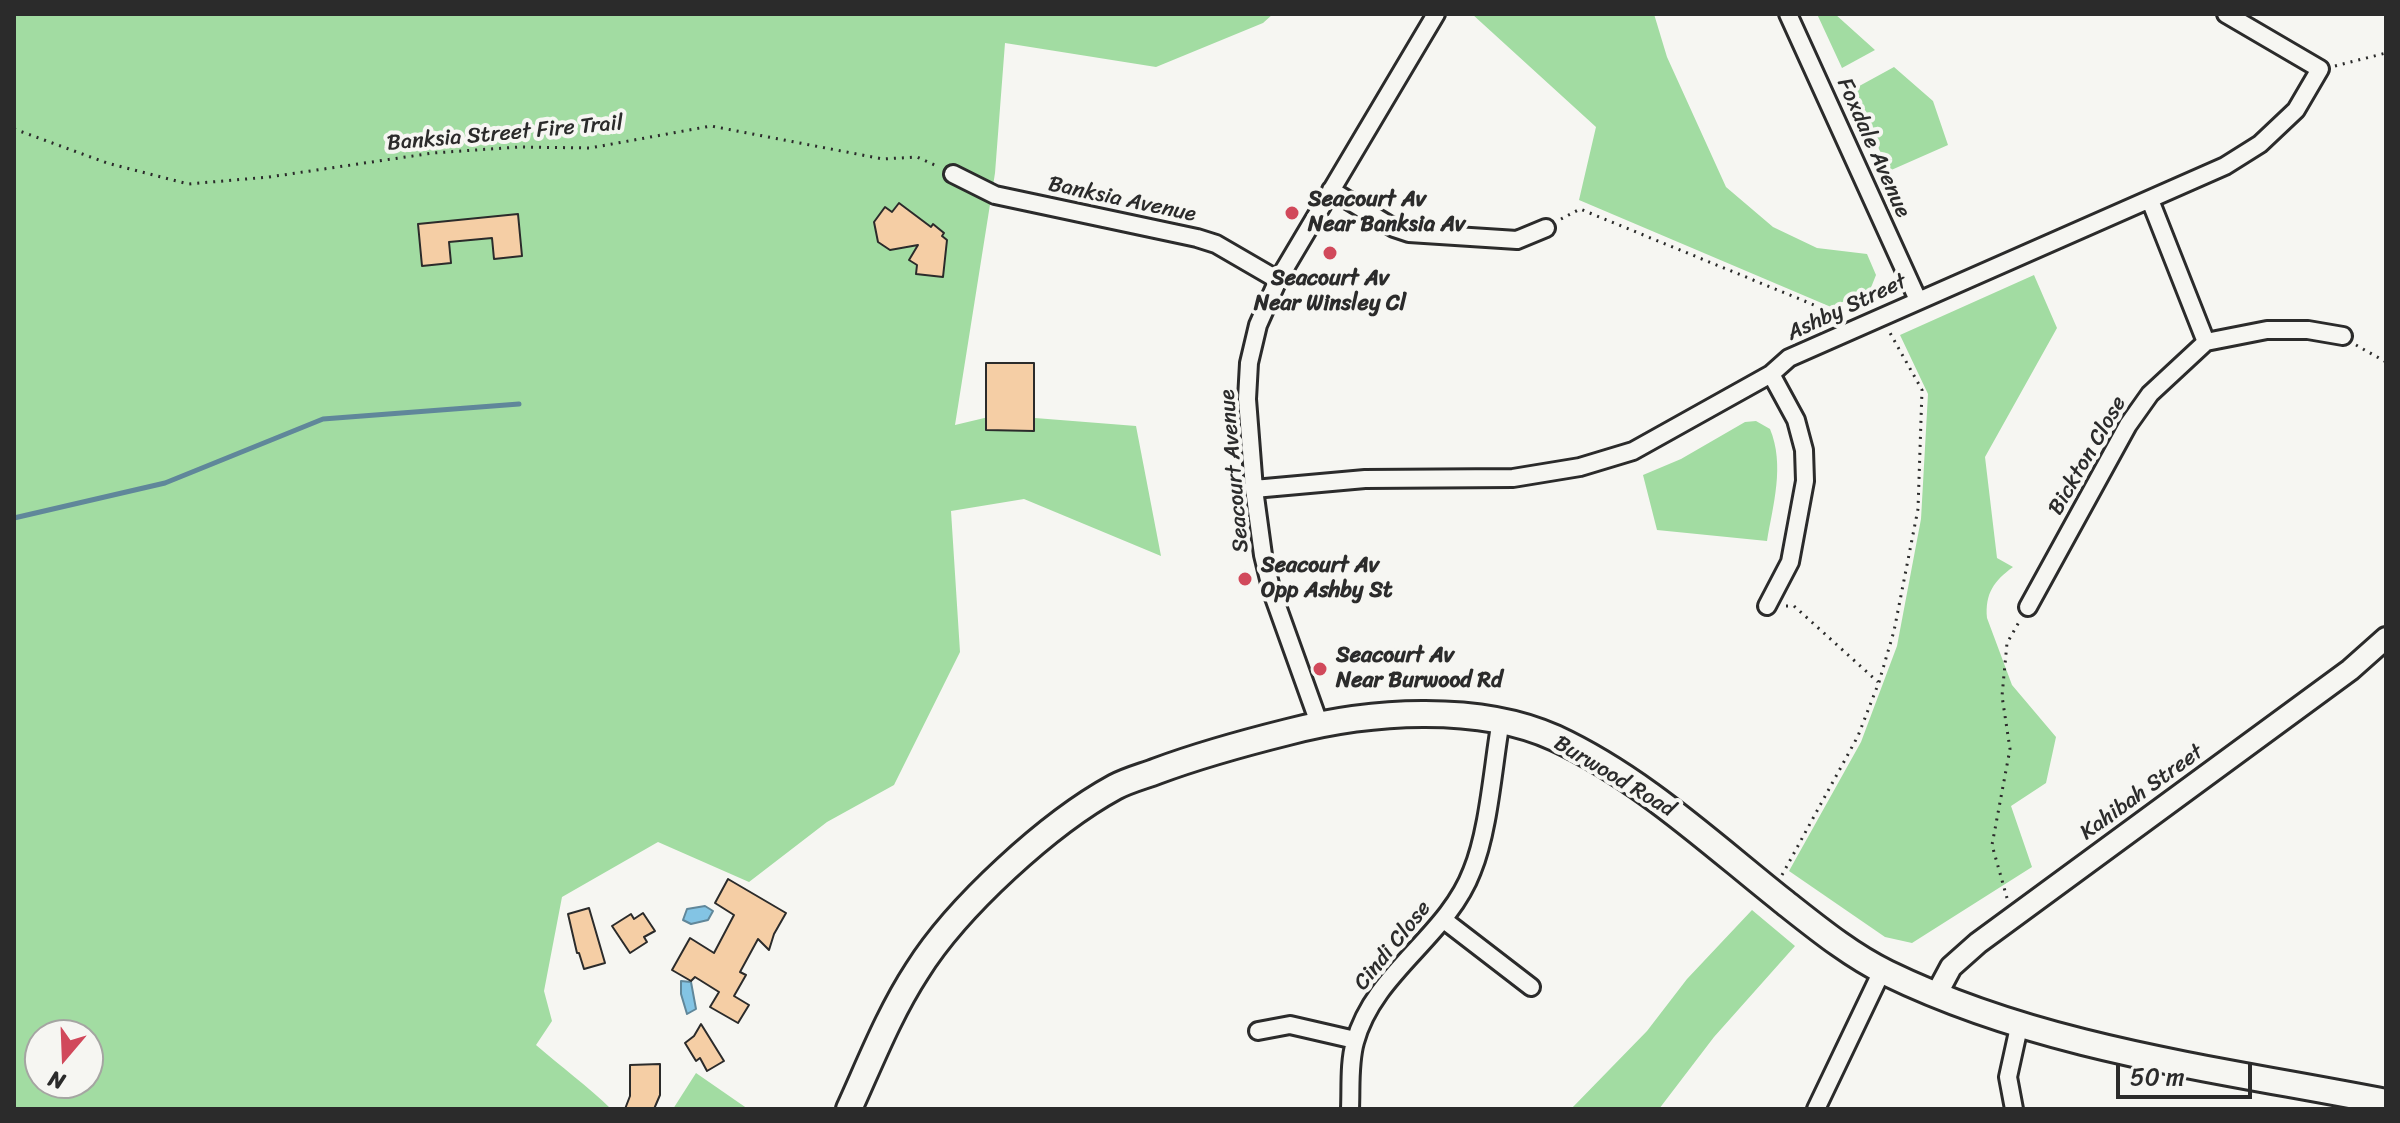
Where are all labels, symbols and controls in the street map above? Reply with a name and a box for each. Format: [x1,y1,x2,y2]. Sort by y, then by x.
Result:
street label: Foxdale Avenue [1830,74,1916,222]
street label: Banksia Street Fire Trail [386,111,624,157]
street label: Banksia Avenue [1046,171,1198,229]
place label: Seacourt Av Near Banksia Av [1308,187,1465,238]
marker: Seacourt Av Near Banksia Av [1283,204,1301,222]
marker: Seacourt Av Near Winsley Cl [1321,244,1339,262]
place label: Seacourt Av Near Winsley Cl [1254,266,1406,318]
street label: Ashby Street [1783,269,1911,347]
street label: Seacourt Avenue [1215,388,1255,554]
street label: Bickton Close [2043,392,2133,520]
place label: Seacourt Av Opp Ashby St [1261,553,1393,604]
marker: Seacourt Av Opp Ashby St [1236,570,1254,588]
place label: Seacourt Av Near Burwood Rd [1336,643,1503,694]
marker: Seacourt Av Near Burwood Rd [1311,660,1329,678]
street label: Burwood Road [1549,731,1679,823]
street label: Kahibah Street [2075,739,2209,847]
street label: Cindi Close [1349,896,1437,996]
north arrow [24,1019,104,1099]
scale bar [2120,1047,2256,1097]
text: 50 m [2130,1056,2185,1098]
text: N [43,1059,70,1101]

